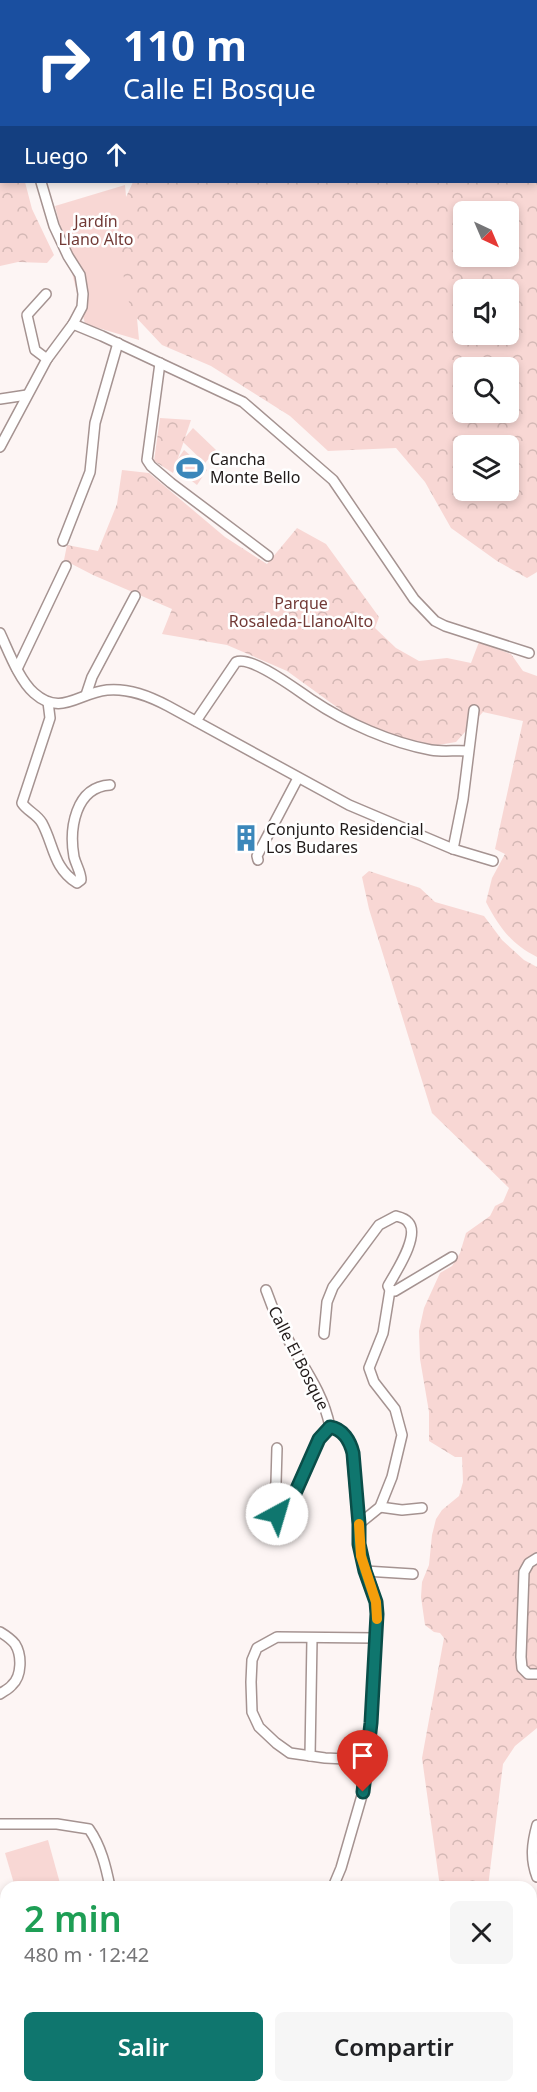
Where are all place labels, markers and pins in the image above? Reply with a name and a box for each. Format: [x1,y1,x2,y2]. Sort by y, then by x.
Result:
place label: Cancha Monte Bello [210,448,300,488]
sports icon: Cancha Monte Bello [175,453,205,483]
place label: Conjunto Residencial Los Budares [266,818,424,858]
building icon: Conjunto Residencial Los Budares [231,823,261,853]
pin [337,1730,388,1792]

